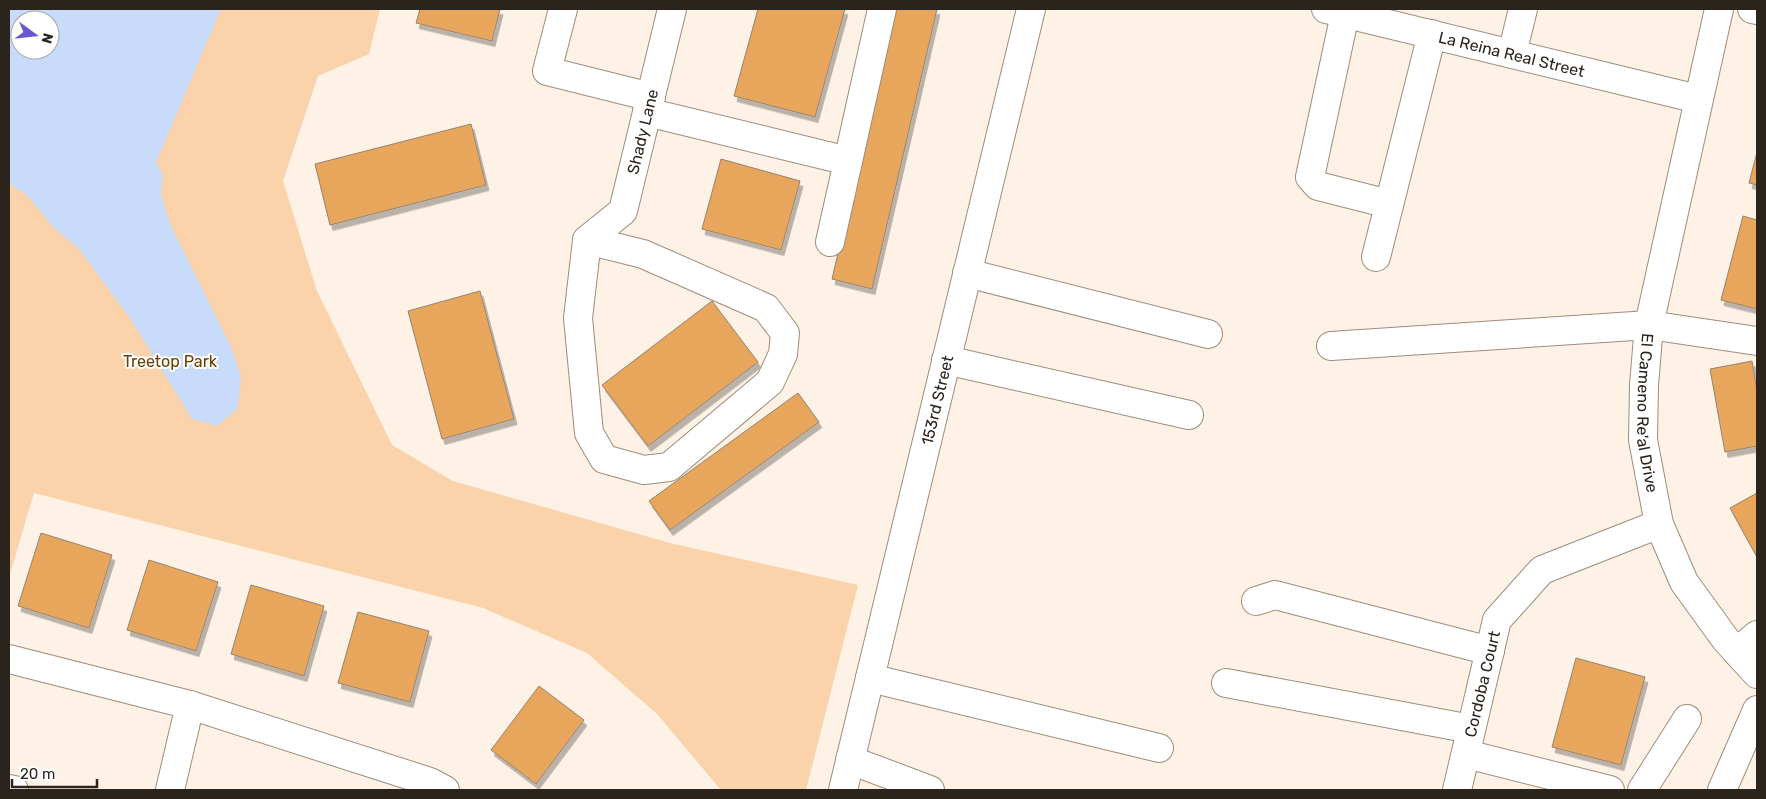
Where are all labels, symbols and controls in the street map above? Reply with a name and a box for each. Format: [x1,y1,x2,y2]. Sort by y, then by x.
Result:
north arrow [10,10,60,60]
street label: La Reina Real Street [1436,28,1587,81]
text: N [38,31,57,45]
street label: Shady Lane [623,87,662,176]
street label: El Cameno Re'al Drive [1633,332,1662,494]
park label: Treetop Park [123,352,218,371]
street label: 153rd Street [917,353,957,447]
street label: Cordoba Court [1461,629,1504,739]
scale bar [12,756,98,788]
text: 20 m [20,765,55,783]

